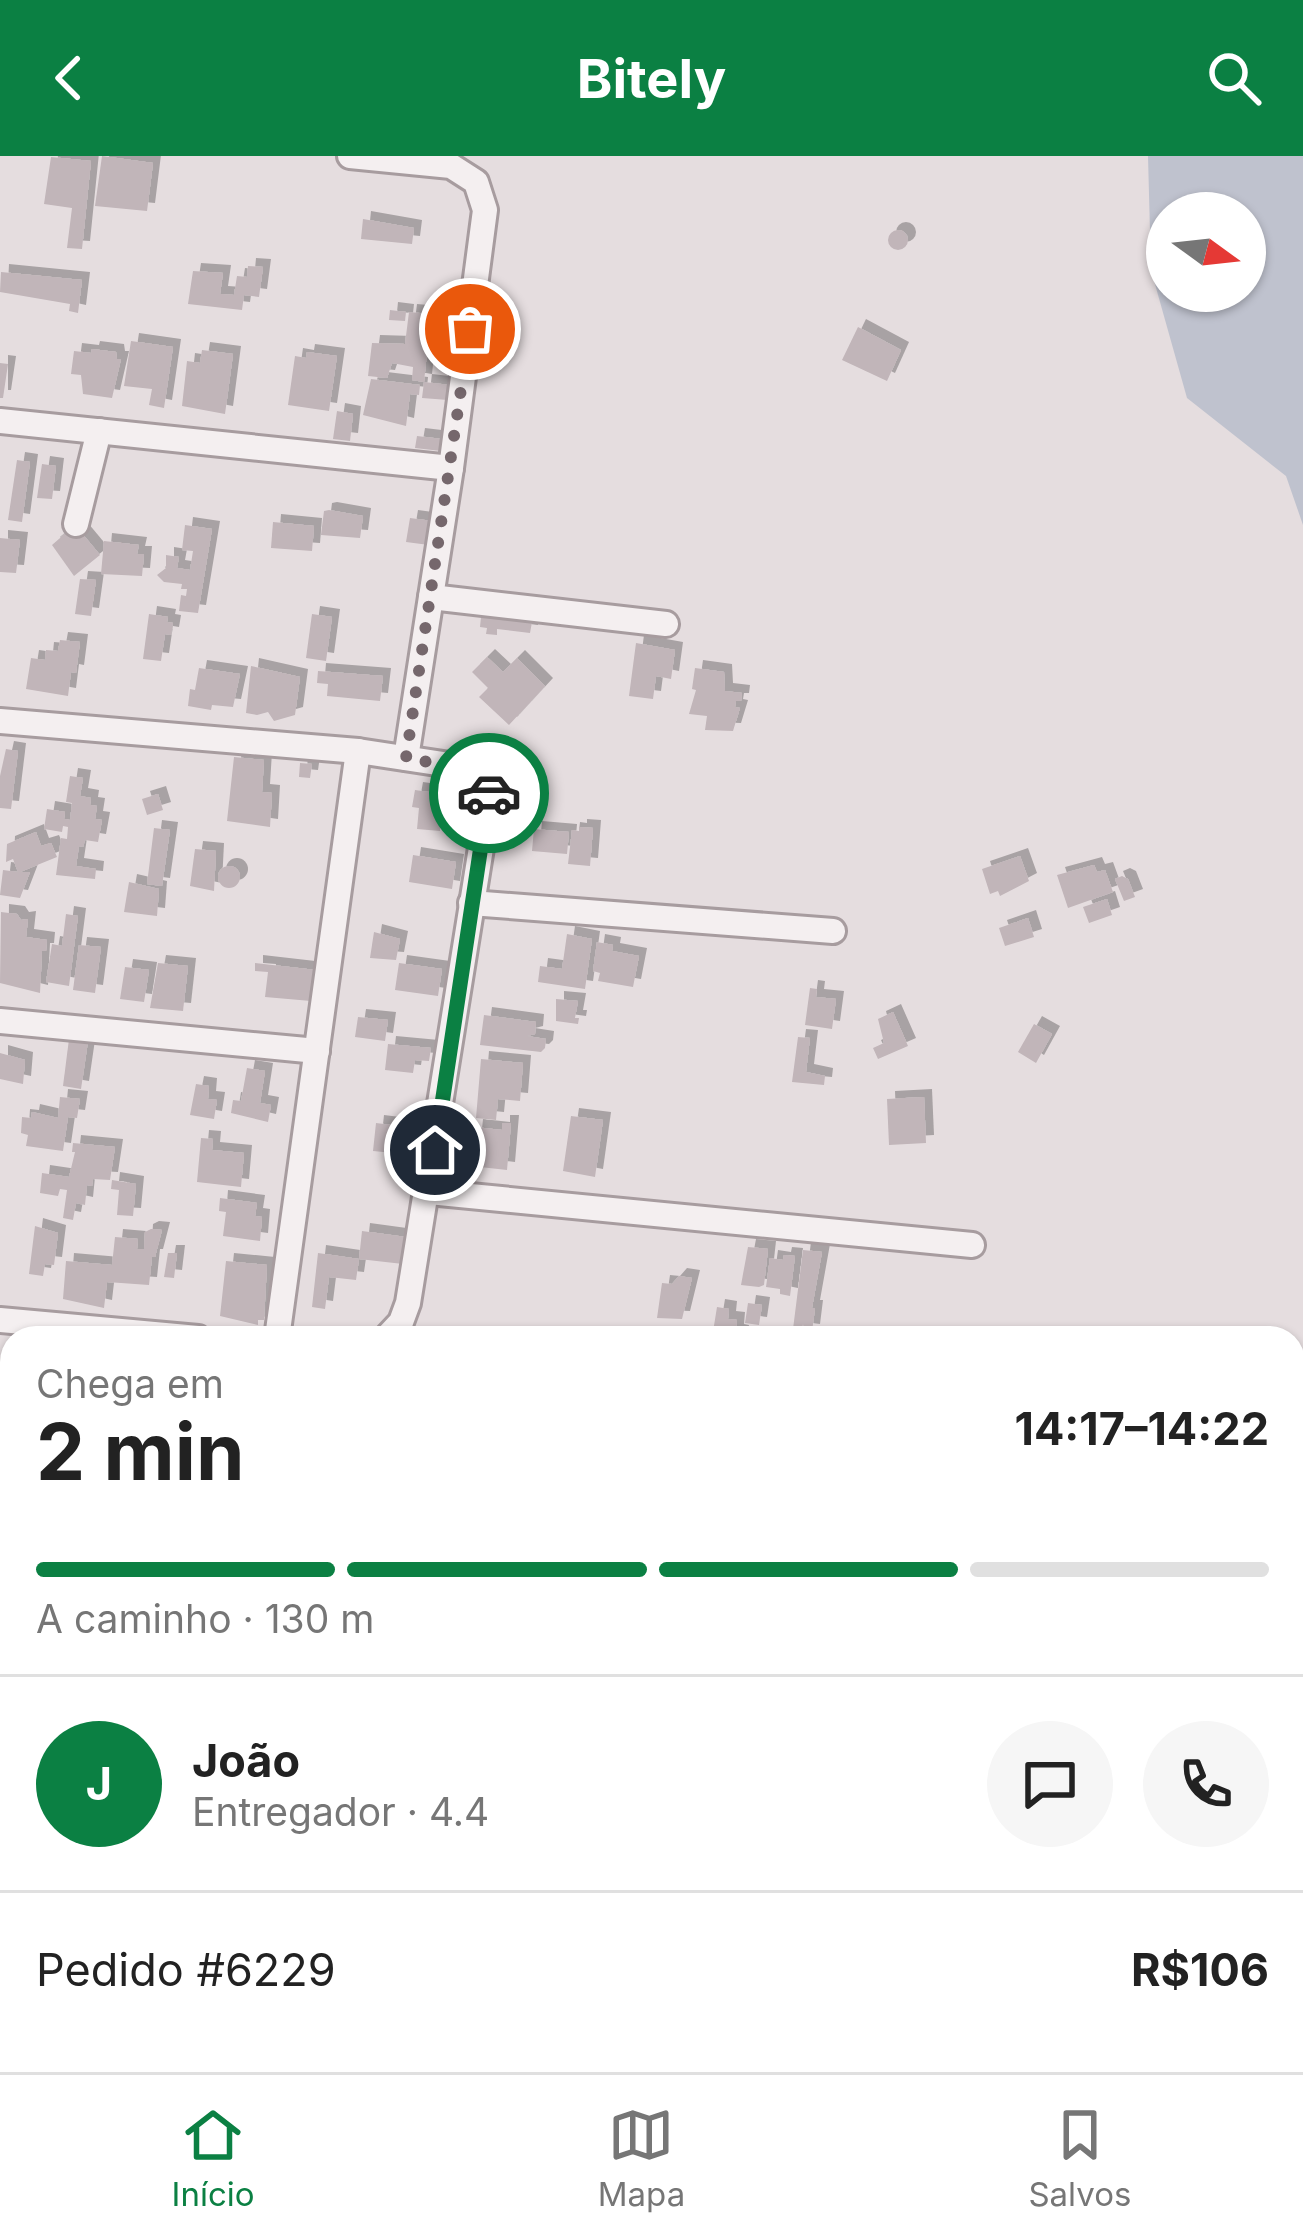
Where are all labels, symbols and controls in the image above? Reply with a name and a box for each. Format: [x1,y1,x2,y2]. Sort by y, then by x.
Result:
icon: back [36,45,102,111]
icon: search [1201,45,1267,111]
text: Bitely [577,46,726,111]
north arrow [1146,192,1266,312]
map controls [1146,192,1266,312]
pin [419,278,521,380]
icon: bag [437,296,503,362]
courier [429,733,549,853]
icon: car [456,760,522,826]
pin [384,1099,486,1201]
icon: home [402,1117,468,1183]
text: Chega em [36,1360,224,1407]
text: 14:17–14:22 [1015,1401,1269,1456]
text: 2 min [36,1404,244,1499]
text: A caminho · 130 m [36,1595,374,1642]
button: chat [987,1721,1113,1847]
button: phone [1143,1721,1269,1847]
text: João [192,1733,300,1788]
text: J [86,1756,112,1811]
text: Entregador · 4.4 [192,1788,489,1835]
text: Pedido #6229 [36,1942,336,1997]
text: R$106 [1131,1942,1269,1997]
tab: Início [172,2102,255,2214]
tab: Mapa [598,2102,685,2214]
tab: Salvos [1028,2102,1131,2214]

